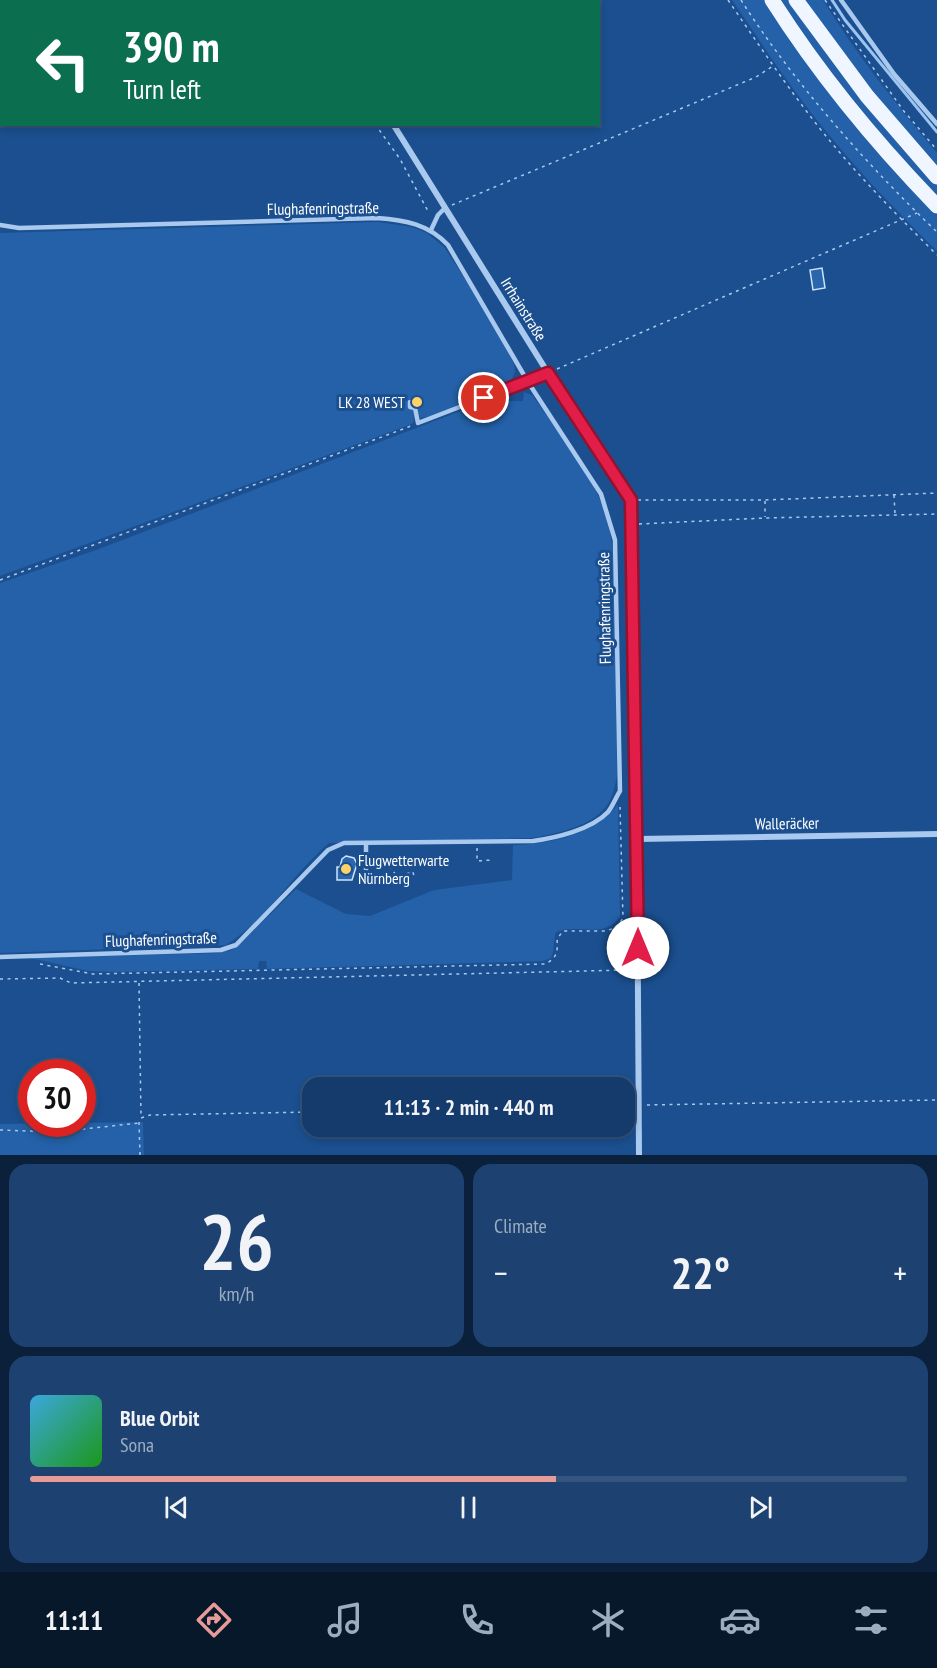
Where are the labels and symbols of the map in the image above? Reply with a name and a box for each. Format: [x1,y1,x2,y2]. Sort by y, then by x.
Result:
street label: Flughafenringstraße [267,197,379,219]
street label: Irrhainstraße [497,273,551,345]
pin [458,372,509,423]
place label: LK 28 WEST [338,392,405,412]
marker: LK 28 WEST [410,395,424,409]
street label: Flughafenringstraße [593,552,615,664]
street label: Walleräcker [755,812,820,834]
place label: Flugwetterwarte Nürnberg [358,850,449,888]
marker: Flugwetterwarte Nürnberg [339,862,353,876]
position arrow [606,916,670,980]
street label: Flughafenringstraße [105,927,217,951]
speed limit sign: 30 [18,1059,96,1137]

